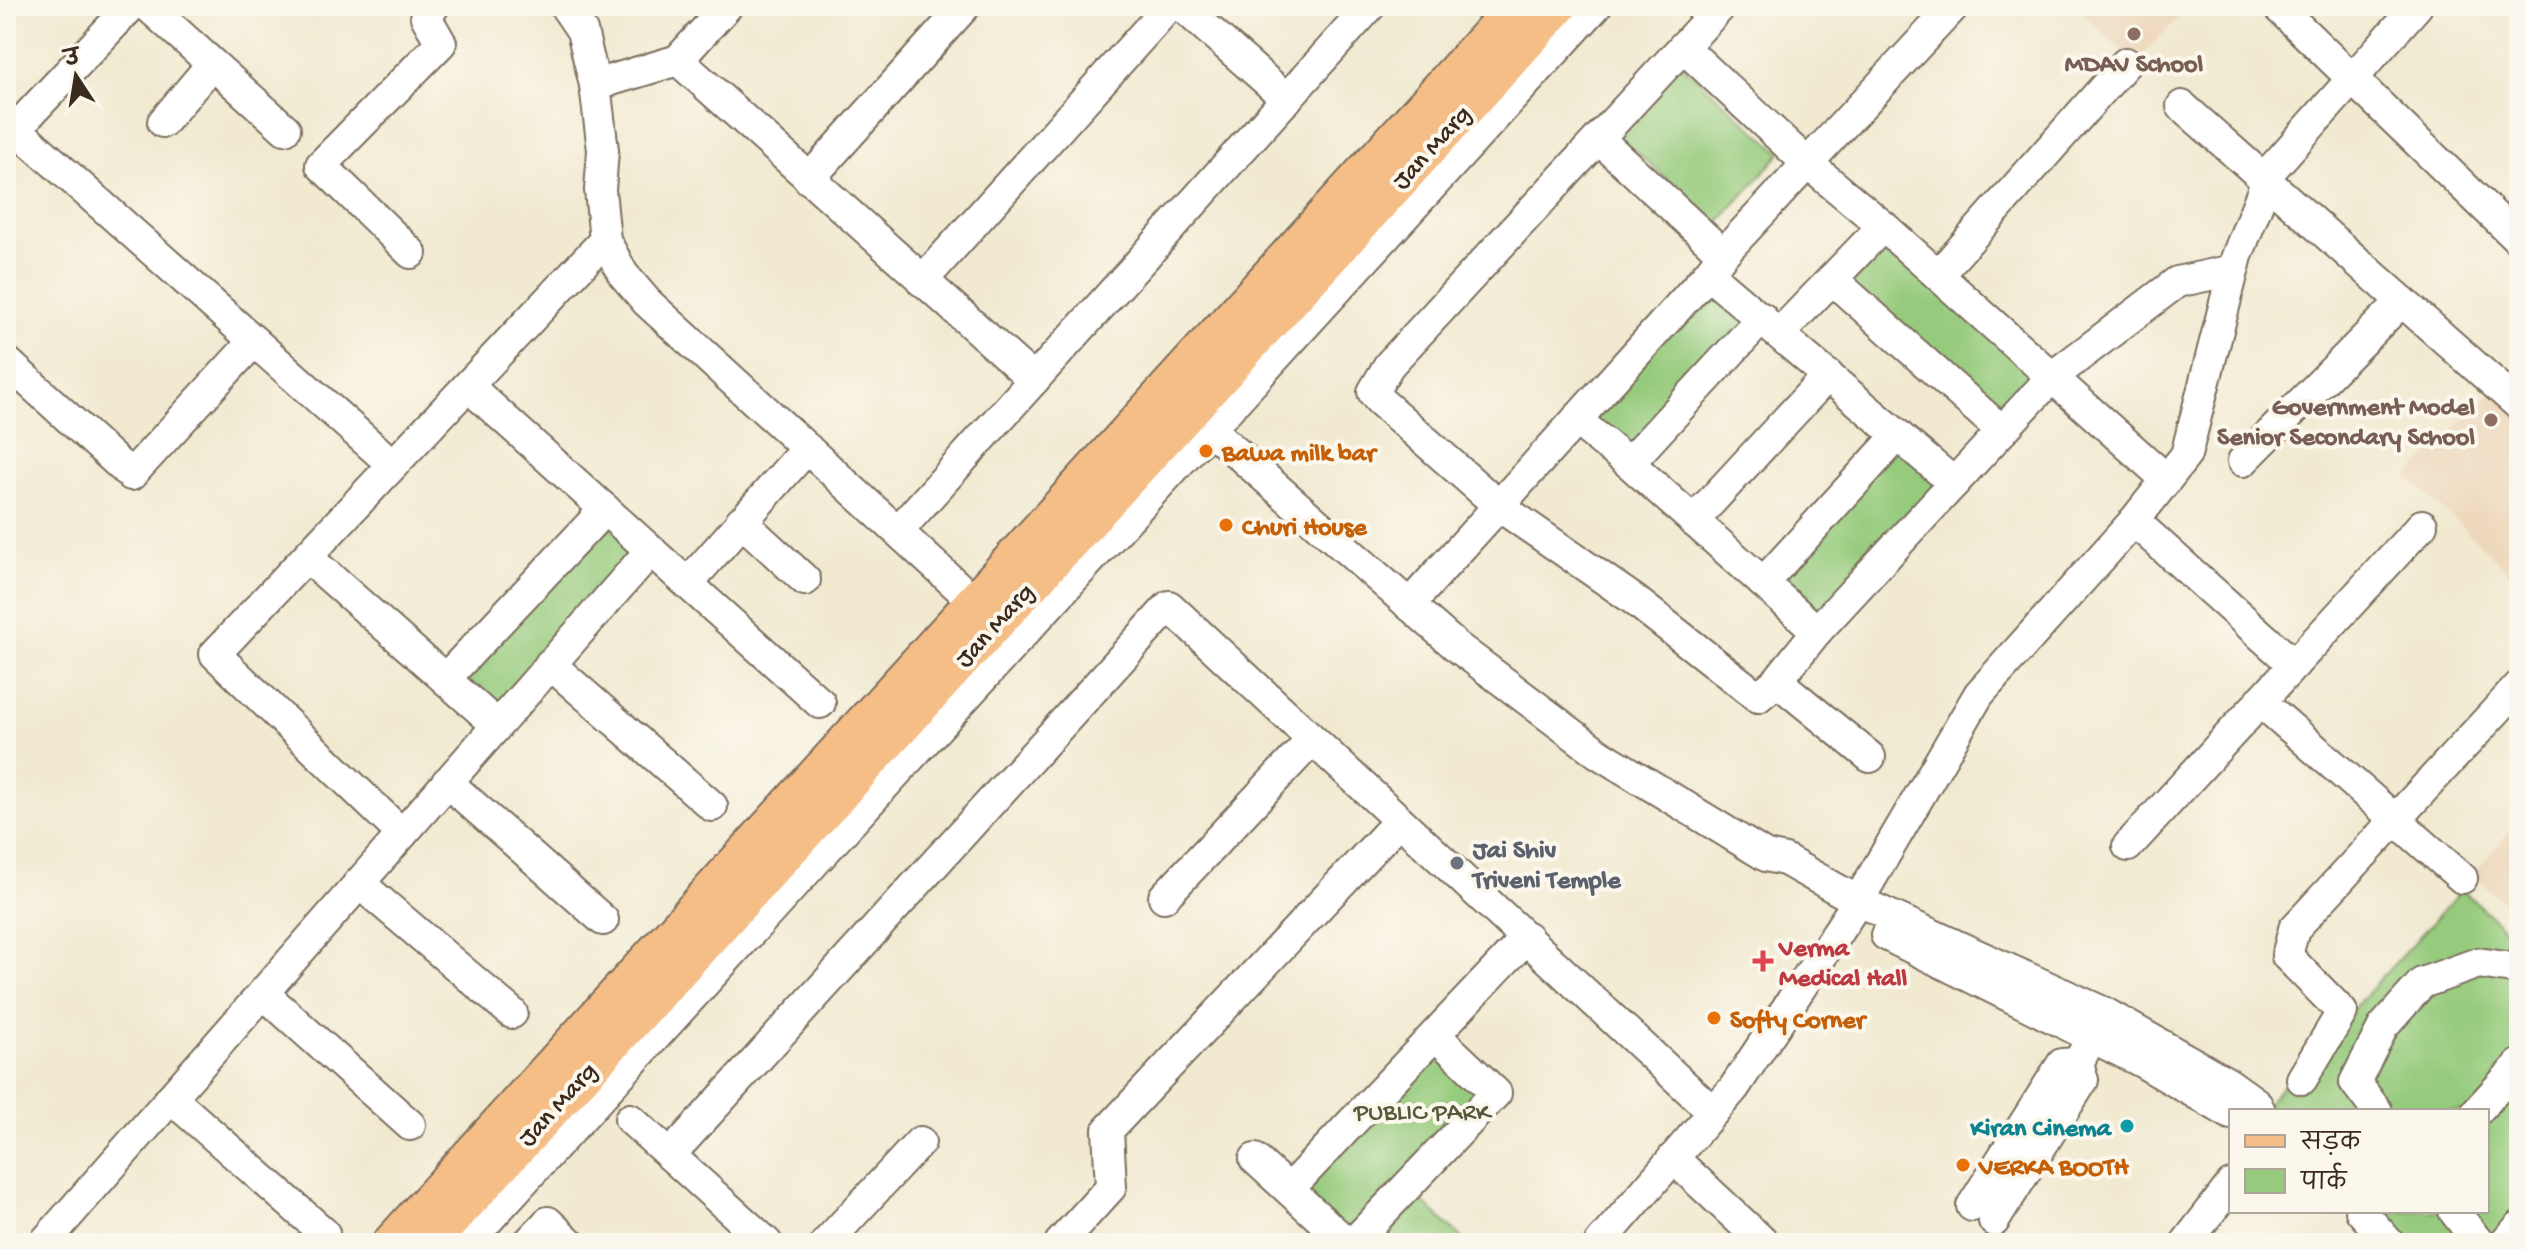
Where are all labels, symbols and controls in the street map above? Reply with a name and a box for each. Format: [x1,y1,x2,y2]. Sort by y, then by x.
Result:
marker: MDAV School [2125,25,2143,43]
north arrow [36,36,116,116]
text: उ [61,46,85,75]
place label: MDAV School [2065,51,2204,82]
street label: Jan Marg [1387,100,1479,198]
place label: Government Model Senior Secondary School [2217,394,2475,455]
marker: Government Model Senior Secondary School [2482,411,2500,429]
place label: Bawa milk bar [1221,440,1378,471]
marker: Bawa milk bar [1197,442,1215,460]
place label: Churi House [1242,514,1368,545]
marker: Churi House [1217,516,1235,534]
street label: Jan Marg [950,578,1042,676]
place label: Jai Shiv Triveni Temple [1471,837,1622,898]
marker: Jai Shiv Triveni Temple [1448,854,1466,872]
place label: Verma Medical Hall [1778,935,1907,996]
marker: Verma Medical Hall [1754,952,1772,970]
place label: Softy Corner [1730,1007,1868,1038]
marker: Softy Corner [1705,1009,1723,1027]
street label: Jan Marg [513,1057,605,1155]
park label: PUBLIC PARK [1353,1099,1493,1130]
legend [2229,1109,2489,1213]
place label: Kiran Cinema [1970,1115,2113,1146]
marker: Kiran Cinema [2118,1117,2136,1135]
text: सड़क [2299,1130,2362,1159]
place label: VERKA BOOTH [1978,1154,2130,1185]
marker: VERKA BOOTH [1954,1156,1972,1174]
text: पार्क [2299,1162,2348,1199]

